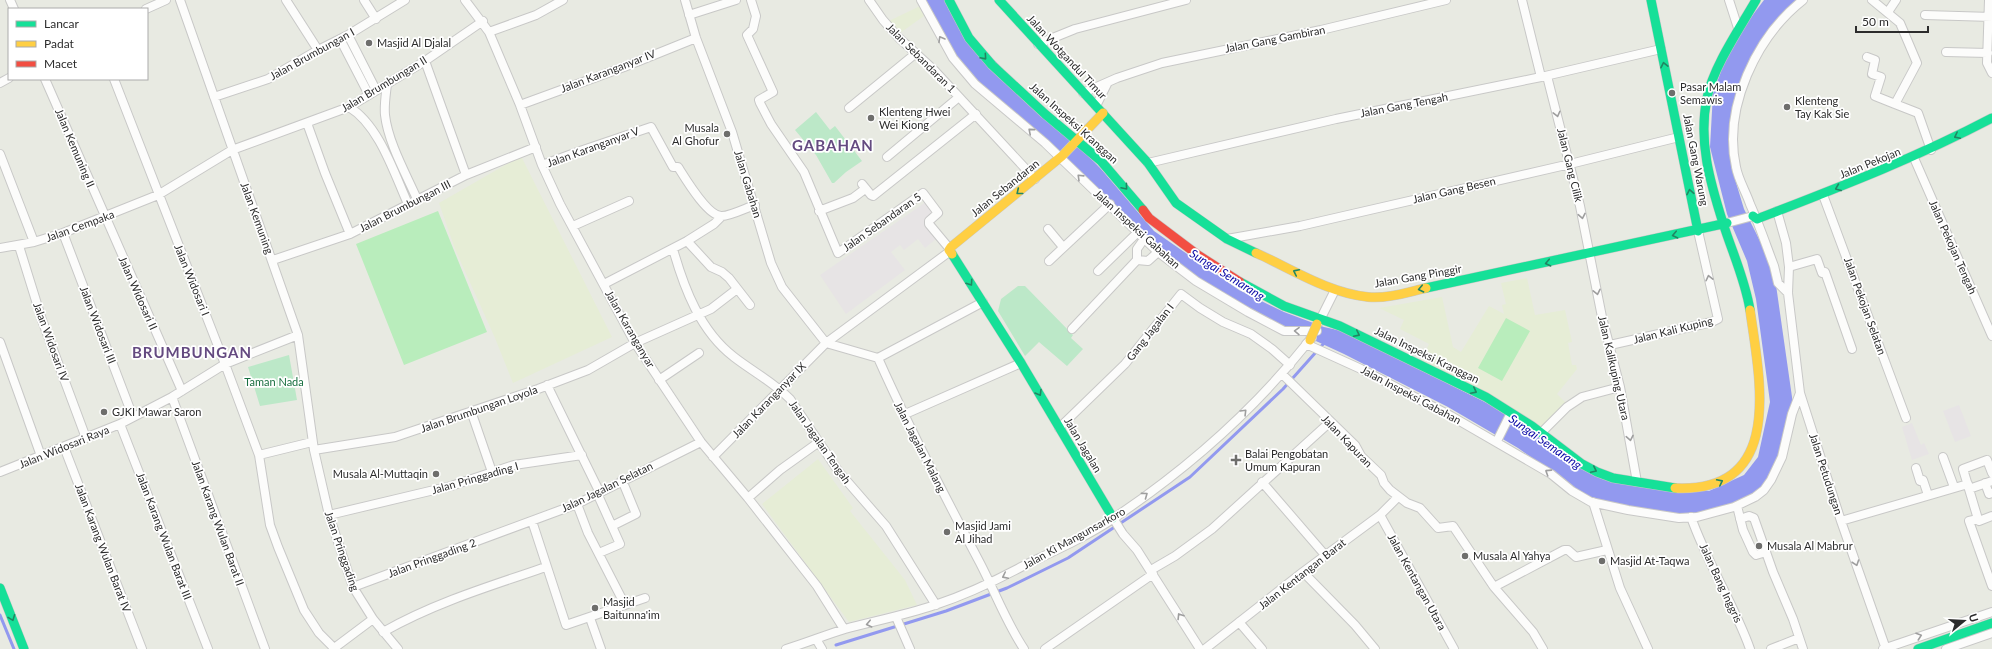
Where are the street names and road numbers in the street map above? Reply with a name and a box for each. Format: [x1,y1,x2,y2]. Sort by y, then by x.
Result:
street label: Jalan Wotgandul Timur [1025,12,1110,102]
street label: Jalan Sebandaran 1 [884,20,959,95]
street label: Jalan Gang Gambiran [1224,22,1326,55]
street label: Jalan Brumbungan I [267,25,356,82]
street label: Jalan Karanganyar IV [559,46,658,95]
street label: Jalan Brumbungan II [338,53,429,114]
street label: Jalan Inspeksi Kranggan [1027,80,1121,166]
street label: Jalan Gang Tengah [1359,90,1449,119]
street label: Jalan Kemuning II [53,106,98,189]
street label: Jalan Gang Warung [1681,113,1712,207]
street label: Jalan Karanganyar V [545,124,641,169]
street label: Jalan Gang Cilik [1555,126,1586,204]
street label: Jalan Pekojan [1837,144,1902,181]
street label: Jalan Gabahan [732,149,765,219]
street label: Jalan Sebandaran [968,156,1041,219]
street label: Jalan Gang Besen [1411,174,1497,205]
street label: Jalan Brumbungan III [357,177,453,234]
street label: Jalan Kemuning [238,180,277,256]
street label: Jalan Inspeksi Gabahan [1092,187,1183,271]
street label: Jalan Sebandaran 5 [840,190,923,254]
street label: Jalan Pekojan Tengah [1927,198,1980,296]
street label: Jalan Cempaka [44,207,116,244]
street label: Jalan Widosari I [172,242,213,317]
street label: Jalan Widosari II [116,254,160,332]
street label: Jalan Pekojan Selatan [1842,255,1889,356]
street label: Jalan Gang Pinggir [1373,261,1463,290]
street label: Jalan Widosari III [78,284,119,365]
street label: Jalan Karanganyar [603,288,658,370]
street label: Jalan Widosari IV [31,300,72,384]
street label: Gang Jagalan I [1123,300,1176,363]
street label: Jalan Kali Kuping [1632,313,1714,346]
street label: Jalan Kalikuping Utara [1596,314,1633,421]
street label: Jalan Inspeksi Kranggan [1373,324,1481,385]
street label: Jalan Karanganyar IX [729,358,809,440]
street label: Jalan Inspeksi Gabahan [1359,363,1463,426]
street label: Jalan Brumbungan Loyola [419,382,539,435]
street label: Jalan Jagalan Tengah [787,398,854,486]
street label: Jalan Jagalan Malang [892,399,949,495]
street label: Jalan Kapuran [1319,412,1375,469]
street label: Jalan Jagalan [1062,415,1105,475]
street label: Jalan Widosari Raya [17,423,111,471]
street label: Jalan Petudungan [1807,431,1846,516]
street label: Jalan Karang Wulan Barat II [190,458,247,587]
street label: Jalan Pringgading I [430,459,520,496]
street label: Jalan Jagalan Selatan [559,459,655,514]
street label: Jalan Karang Wulan Barat III [134,470,195,601]
street label: Jalan Karang Wulan Barat IV [73,482,134,614]
street label: Jalan Ki Mangunsarkoro [1020,504,1127,571]
street label: Jalan Pringgading [323,509,362,593]
street label: Jalan Kentangan Utara [1386,531,1449,632]
street label: Jalan Kentangan Barat [1255,535,1348,612]
street label: Jalan Pringgading 2 [386,536,478,580]
street label: Jalan Bang Inggris [1697,541,1746,625]

